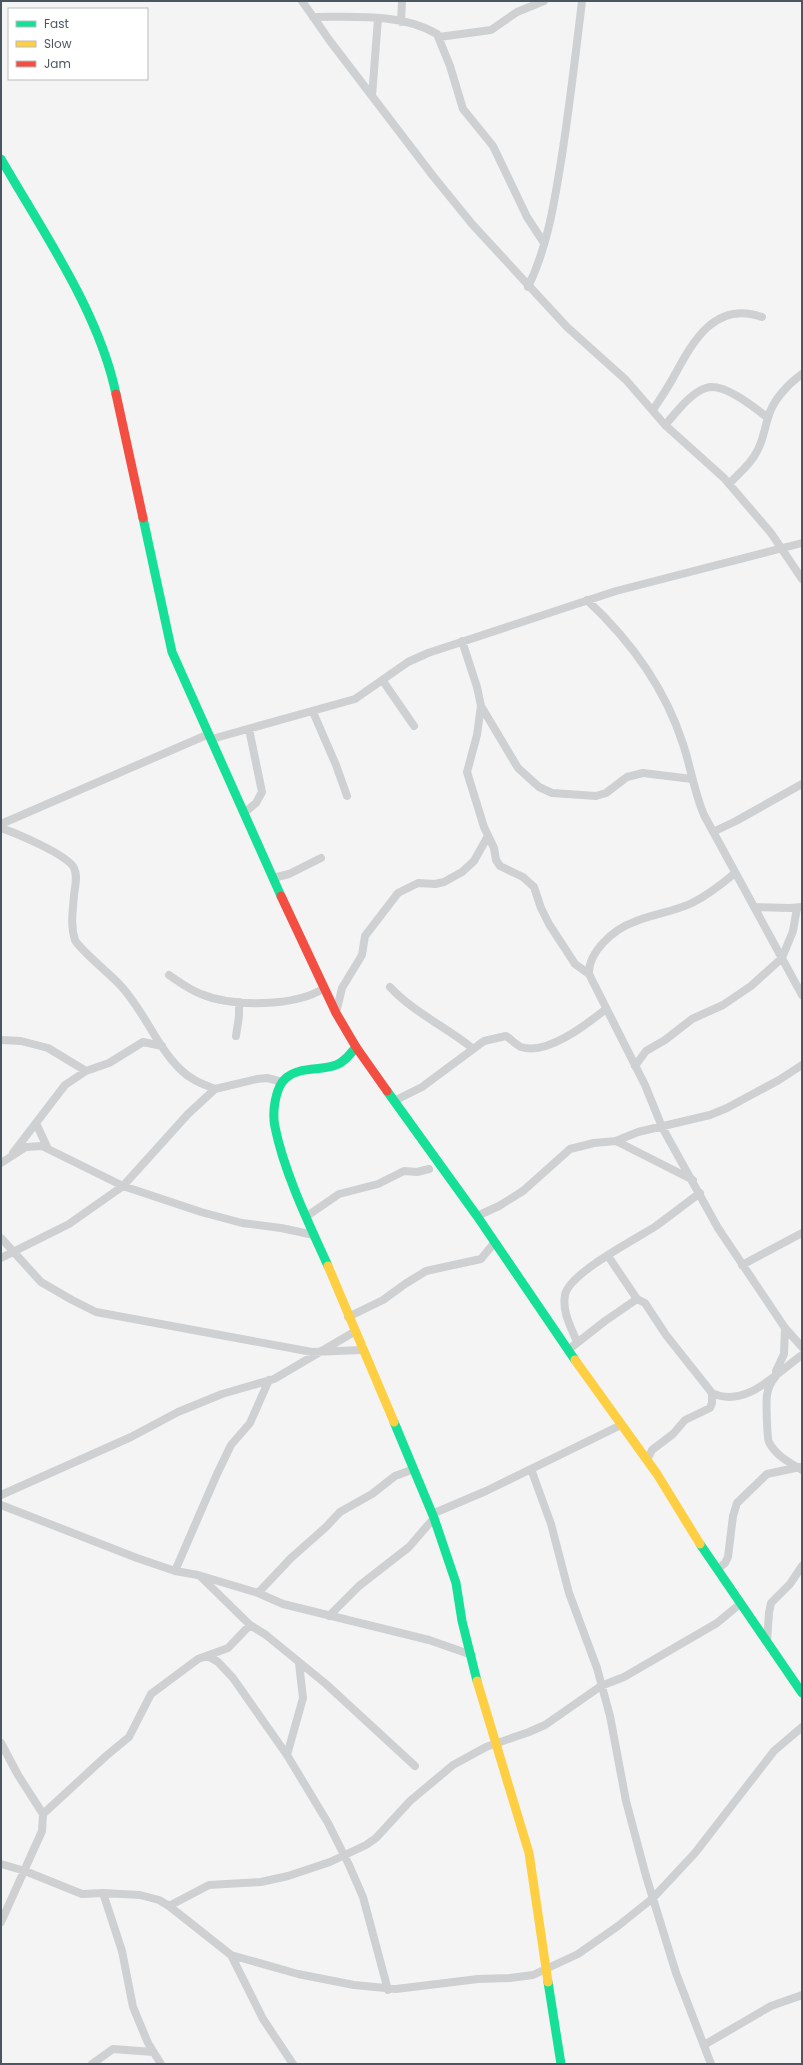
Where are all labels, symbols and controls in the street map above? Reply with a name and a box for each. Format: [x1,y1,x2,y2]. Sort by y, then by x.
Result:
legend [8,8,148,80]
text: Fast [44,15,69,32]
text: Slow [44,35,72,52]
text: Jam [44,55,71,72]

